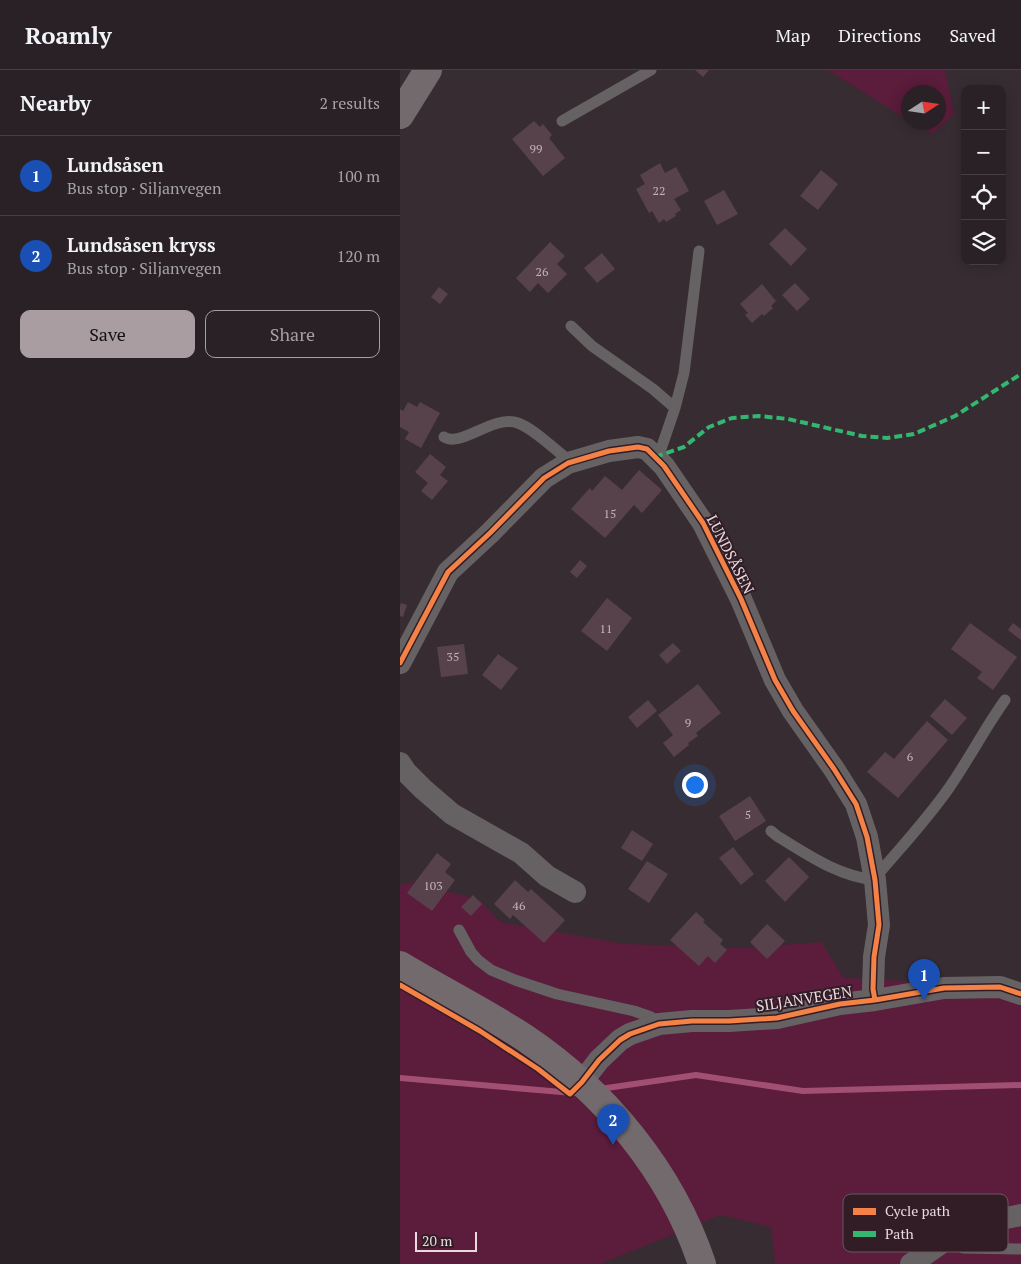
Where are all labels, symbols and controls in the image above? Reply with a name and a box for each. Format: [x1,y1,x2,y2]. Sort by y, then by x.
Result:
text: Roamly [25,19,112,51]
text: Map [775,23,810,47]
text: Directions [838,23,921,47]
text: Saved [949,23,996,47]
north arrow [901,85,946,130]
map controls [961,85,1006,265]
button: + [961,85,1006,130]
text: Nearby [20,89,91,117]
text: 2 results [320,92,380,114]
button: − [961,130,1006,175]
house number: 99 [530,141,542,156]
text: Lundsåsen [67,152,164,177]
text: 1 [31,165,41,187]
text: 100 m [337,165,380,187]
button: locate [961,175,1006,220]
text: Bus stop · Siljanvegen [67,177,221,199]
house number: 22 [653,183,665,198]
button: layers [961,220,1006,265]
text: Lundsåsen kryss [67,232,216,257]
text: 2 [31,245,41,267]
text: 120 m [337,245,380,267]
text: Bus stop · Siljanvegen [67,257,221,279]
house number: 26 [536,264,549,279]
button: Save [20,310,195,358]
button: Share [205,310,380,358]
house number: 15 [604,506,616,521]
street label: LUNDSÅSEN [703,511,759,597]
house number: 11 [600,621,612,636]
house number: 35 [447,649,459,664]
house number: 9 [685,715,691,730]
house number: 6 [907,749,914,764]
your location [682,772,708,798]
house number: 5 [745,807,751,822]
house number: 103 [423,878,443,893]
house number: 46 [513,898,526,913]
pin: 1 [908,959,940,1000]
street label: SILJANVEGEN [755,981,853,1015]
pin: 2 [597,1104,629,1145]
legend [843,1194,1008,1252]
text: Cycle path [885,1201,950,1220]
text: Path [885,1224,914,1243]
scale bar [415,1229,478,1252]
text: 20 m [422,1231,452,1250]

